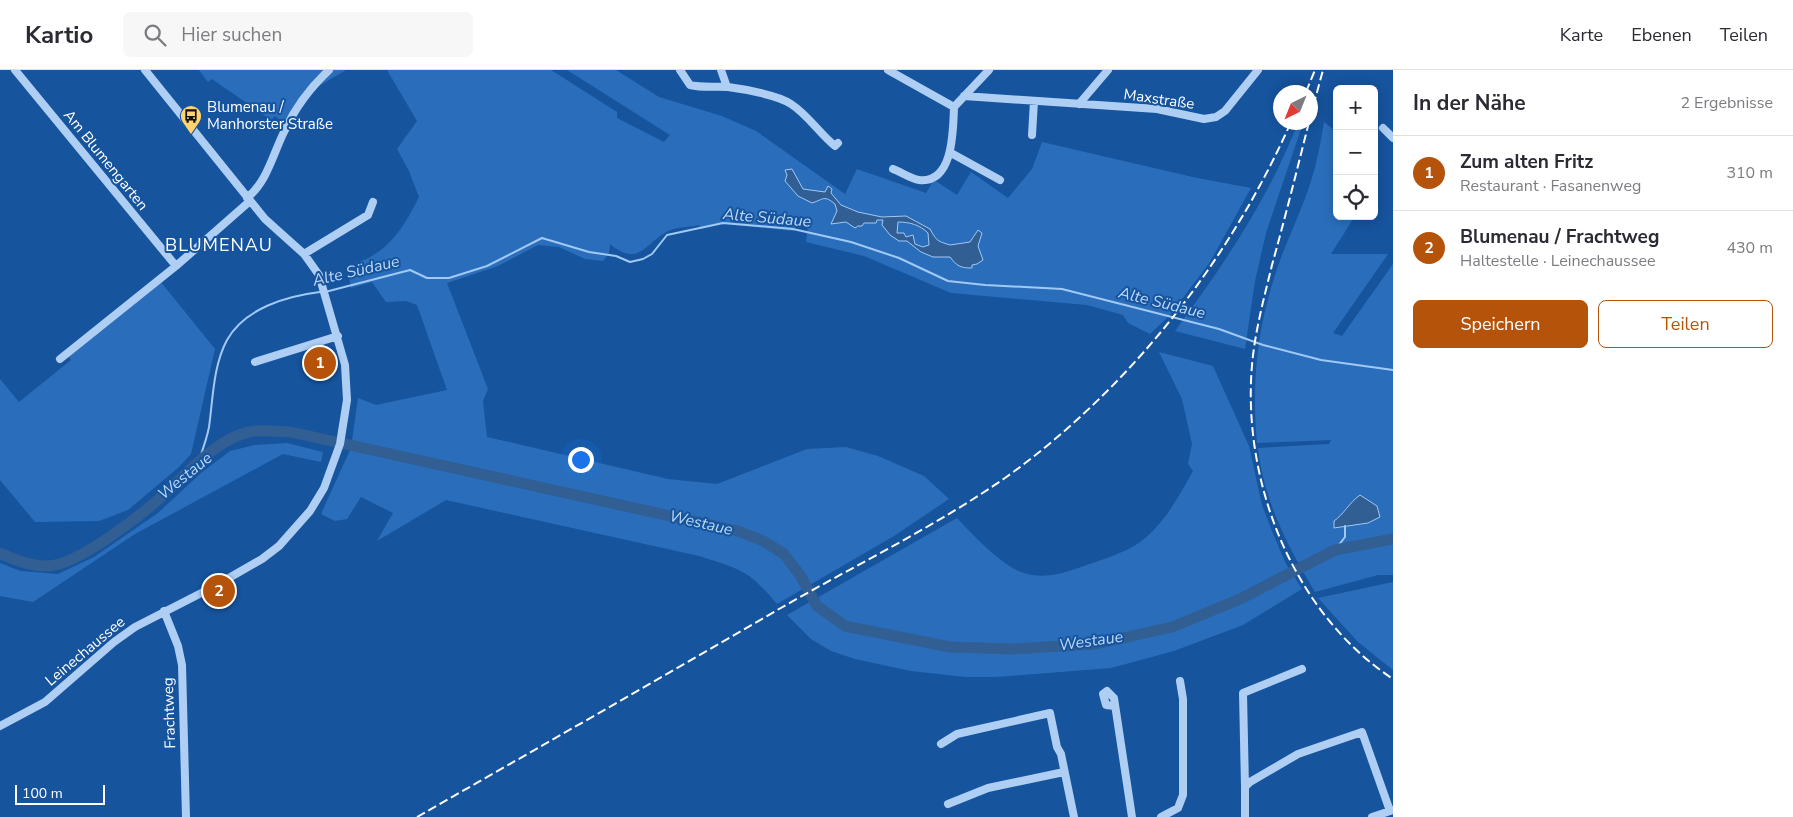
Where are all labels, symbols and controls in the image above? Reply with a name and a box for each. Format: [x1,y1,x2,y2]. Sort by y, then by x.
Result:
search box [123,12,473,57]
text: Kartio [25,19,93,51]
icon: search [141,21,169,49]
text: Hier suchen [181,22,282,48]
text: Karte [1560,23,1603,47]
text: Ebenen [1631,23,1692,47]
text: Teilen [1720,23,1768,47]
street label: Maxstraße [1122,84,1196,114]
north arrow [1273,85,1318,130]
map controls [1333,85,1378,220]
button: + [1333,85,1378,130]
text: In der Nähe [1413,89,1526,117]
text: 2 Ergebnisse [1680,92,1773,114]
place label: Blumenau / Manhorster Straße [207,97,333,134]
bus stop icon: Blumenau / Manhorster Straße [179,104,203,135]
street label: Am Blumengarten [59,105,153,215]
button: − [1333,130,1378,175]
text: Zum alten Fritz [1460,149,1593,175]
text: 1 [1424,162,1434,184]
text: 310 m [1726,162,1773,184]
button: locate [1333,175,1378,220]
text: Restaurant · Fasanenweg [1460,175,1641,197]
water label: Alte Südaue [721,203,813,233]
text: Blumenau / Frachtweg [1460,224,1659,250]
district label: BLUMENAU [165,233,273,257]
text: 2 [1424,237,1434,259]
text: 430 m [1726,237,1773,259]
water label: Alte Südaue [309,250,402,292]
text: Haltestelle · Leinechaussee [1460,250,1656,272]
water label: Alte Südaue [1115,281,1208,324]
button: Speichern [1413,300,1588,348]
button: Teilen [1598,300,1773,348]
pin: 1 [304,344,336,382]
water label: Westaue [153,447,217,505]
your location [568,447,594,473]
water label: Westaue [667,505,735,541]
pin: 2 [203,572,235,610]
street label: Leinechaussee [41,612,129,690]
water label: Westaue [1058,626,1125,656]
street label: Frachtweg [158,677,180,749]
scale bar [15,782,105,805]
text: 100 m [22,784,63,803]

